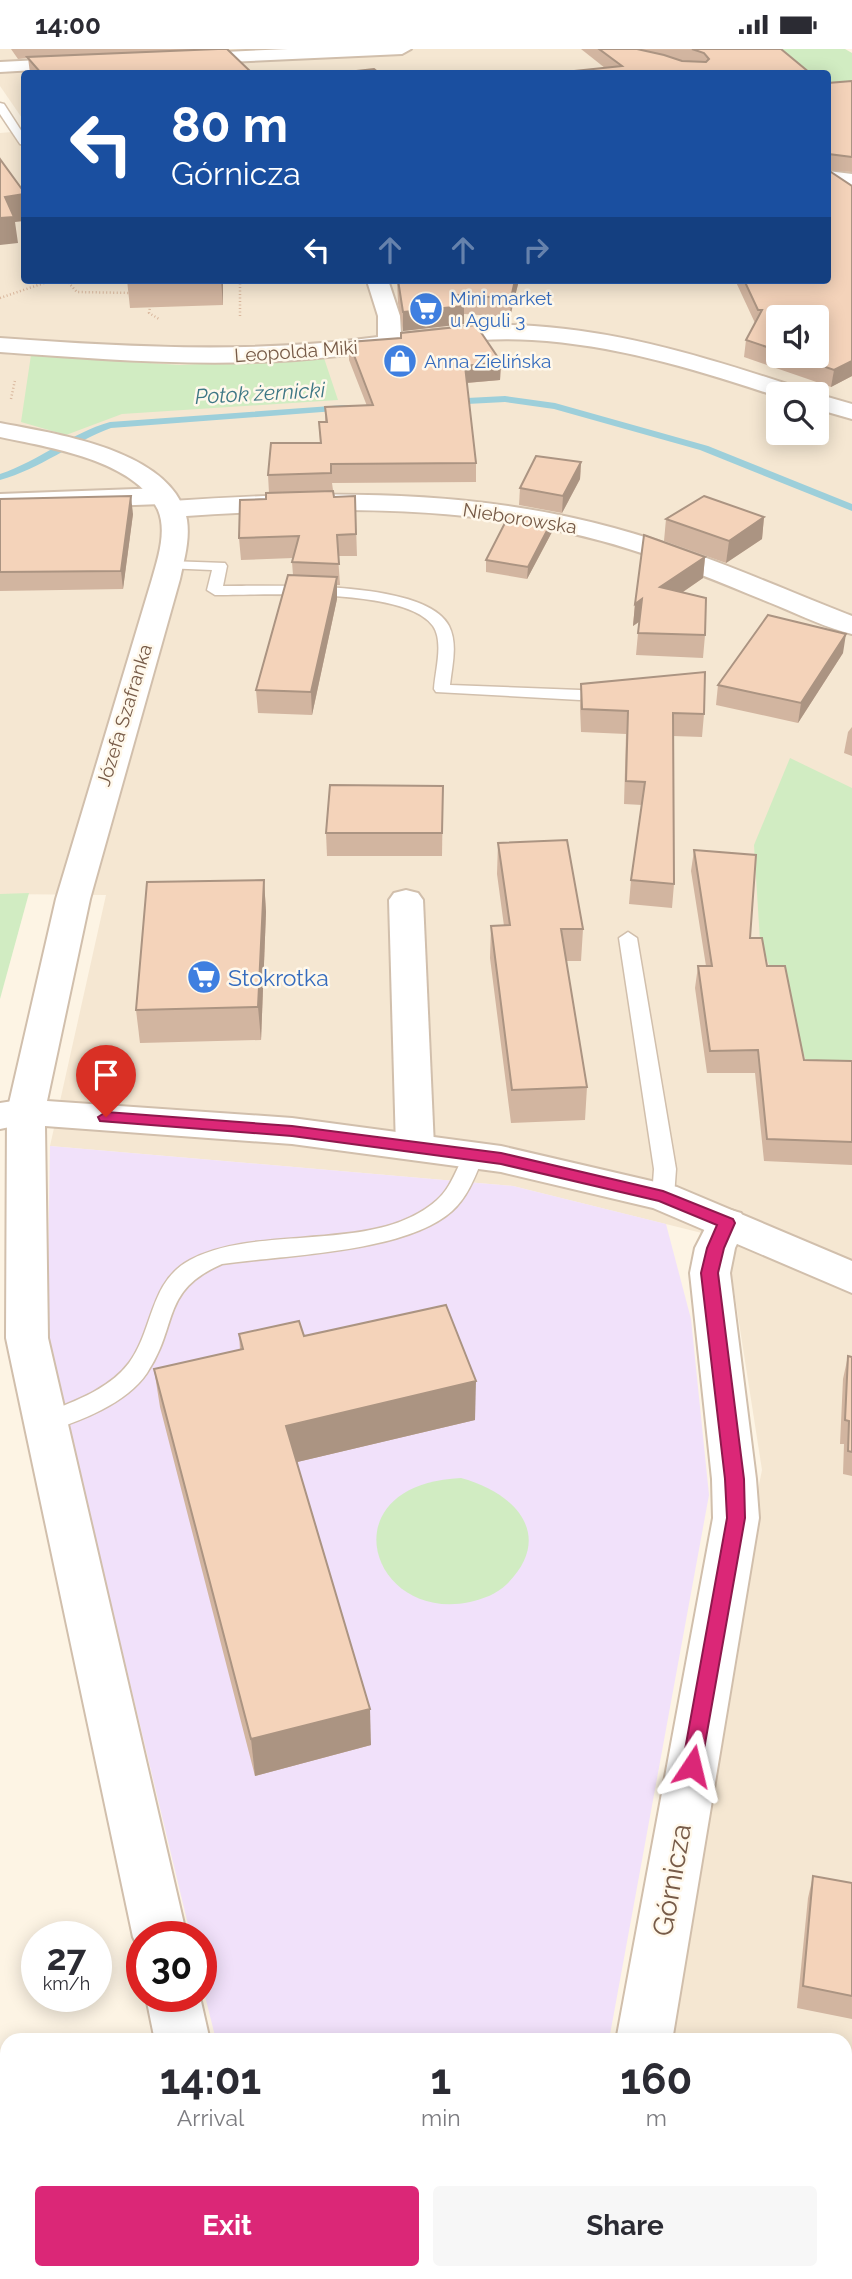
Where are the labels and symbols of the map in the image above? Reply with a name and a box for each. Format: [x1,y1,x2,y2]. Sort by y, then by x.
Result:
place label: Mini market u Aguli 3 [450,287,553,331]
supermarket icon: Mini market u Aguli 3 [407,290,445,328]
street label: Leopolda Miki [234,336,358,366]
shop icon: Anna Zielińska [381,342,419,380]
place label: Anna Zielińska [424,350,551,372]
water label: Potok żernicki [194,377,326,409]
street label: Nieborowska [461,498,579,538]
street label: Józefa Szafranka [92,641,156,789]
supermarket icon: Stokrotka [185,958,223,996]
place label: Stokrotka [228,964,329,991]
pin [76,1045,136,1117]
position arrow [655,1729,729,1803]
street label: Górnicza [646,1821,698,1939]
speed limit sign: 30 [126,1921,217,2012]

